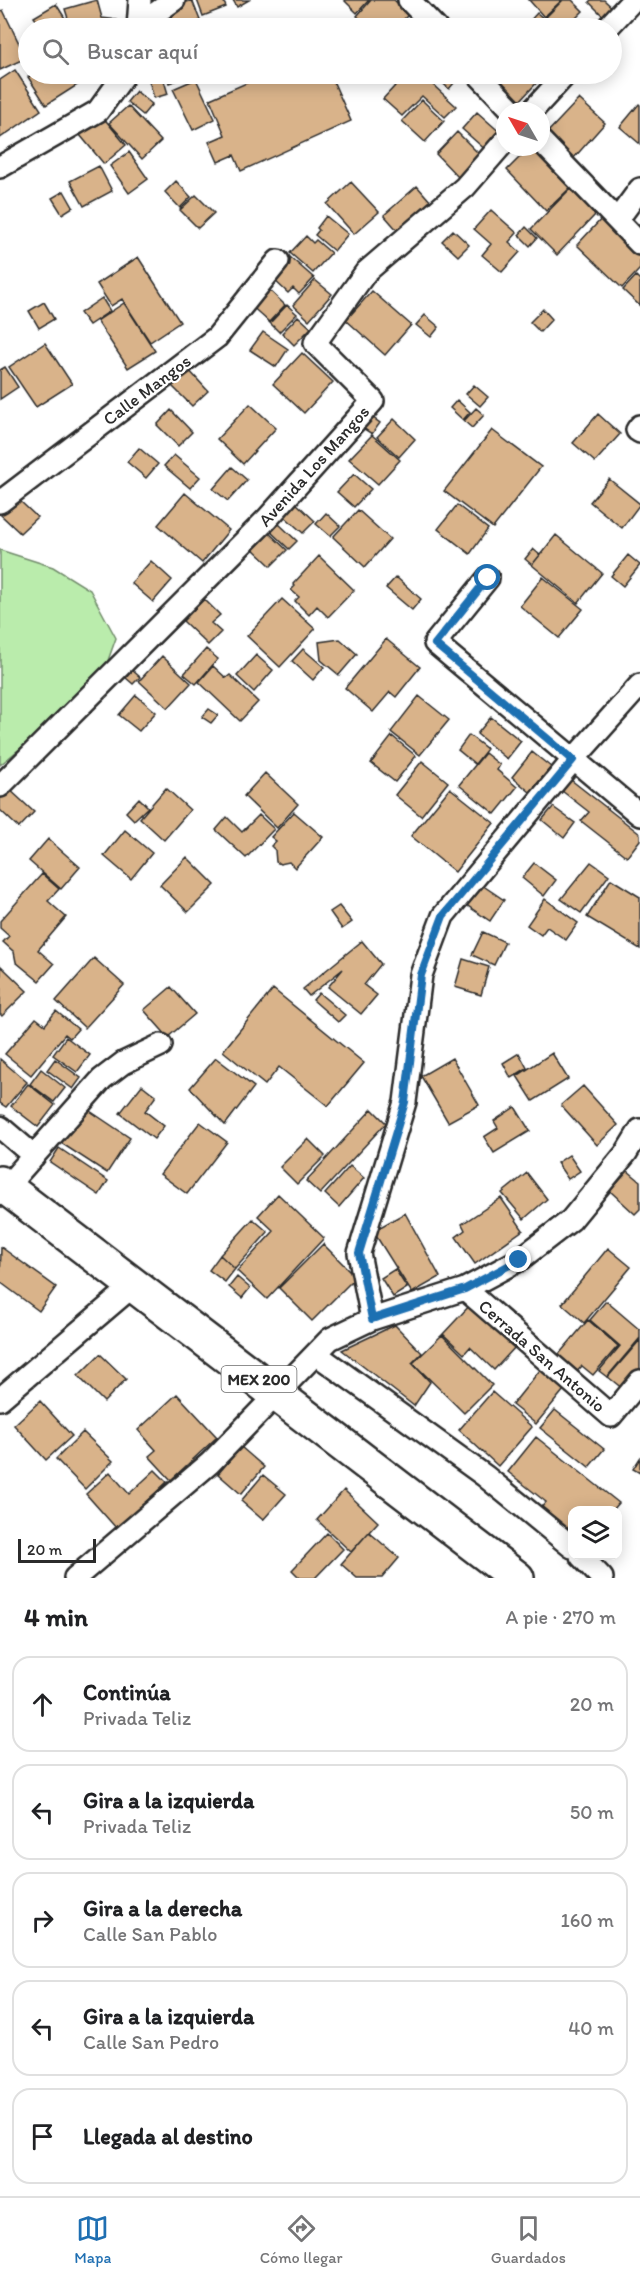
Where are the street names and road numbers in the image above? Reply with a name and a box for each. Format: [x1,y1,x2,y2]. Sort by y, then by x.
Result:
street label: Calle Mangos [99,350,195,430]
street label: Avenida Los Mangos [254,401,374,531]
street label: Cerrada San Antonio [474,1295,610,1417]
road number: MEX 200 [222,1366,296,1392]

